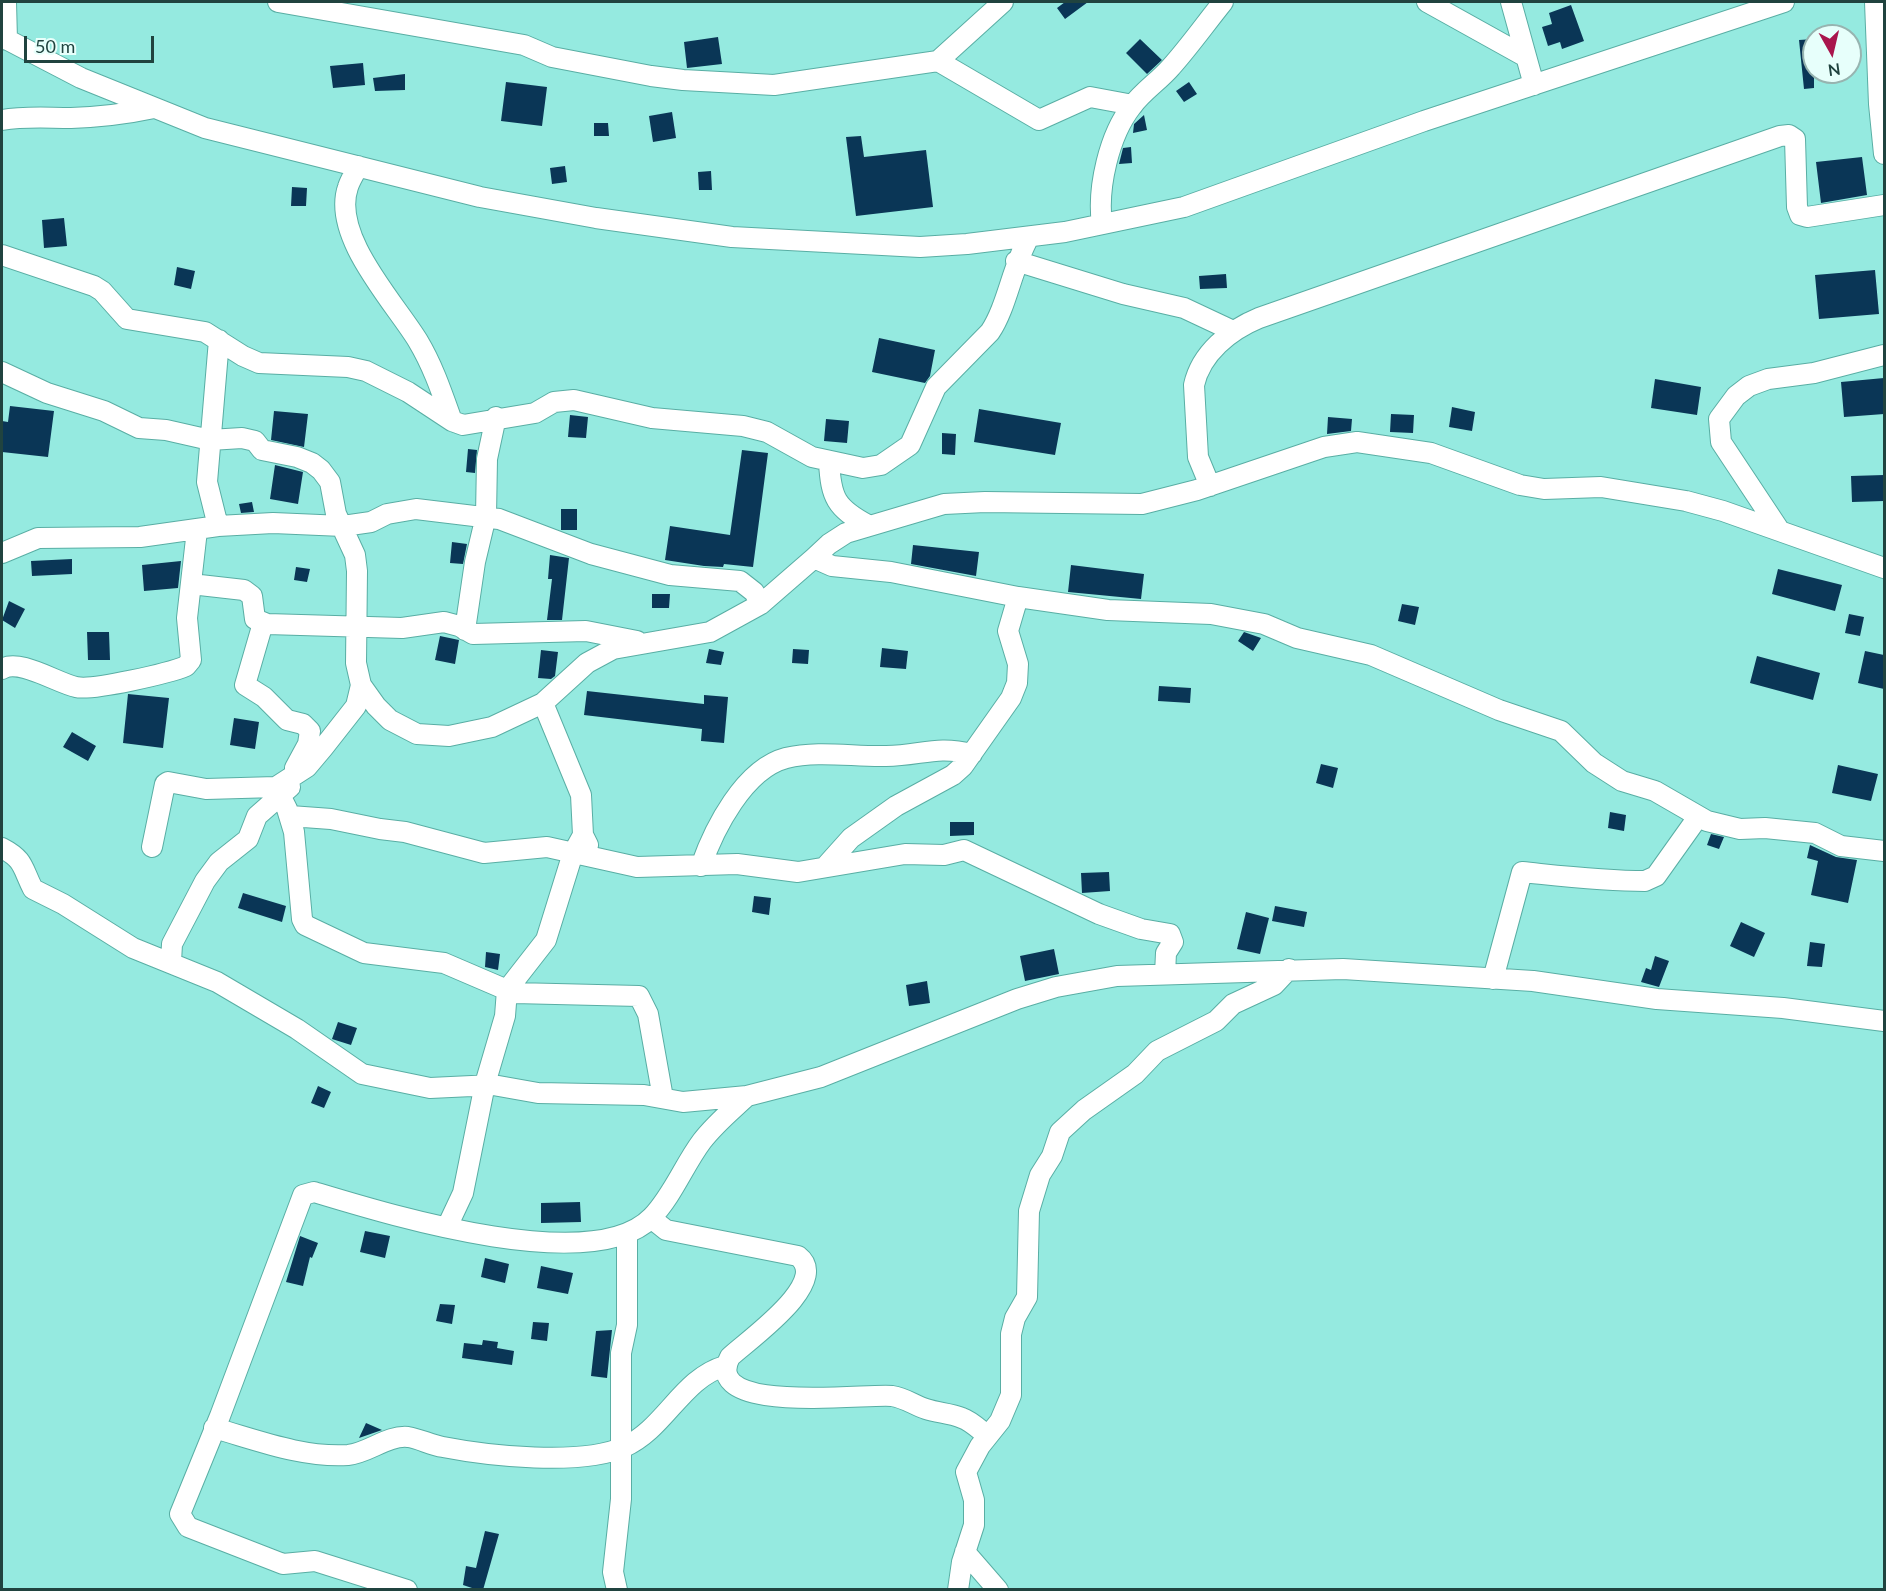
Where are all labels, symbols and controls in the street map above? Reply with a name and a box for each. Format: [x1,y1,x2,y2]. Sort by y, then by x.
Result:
scale bar [27,24,158,62]
north arrow [1802,24,1862,84]
text: 50 m [35,35,75,57]
text: N [1827,60,1842,81]

